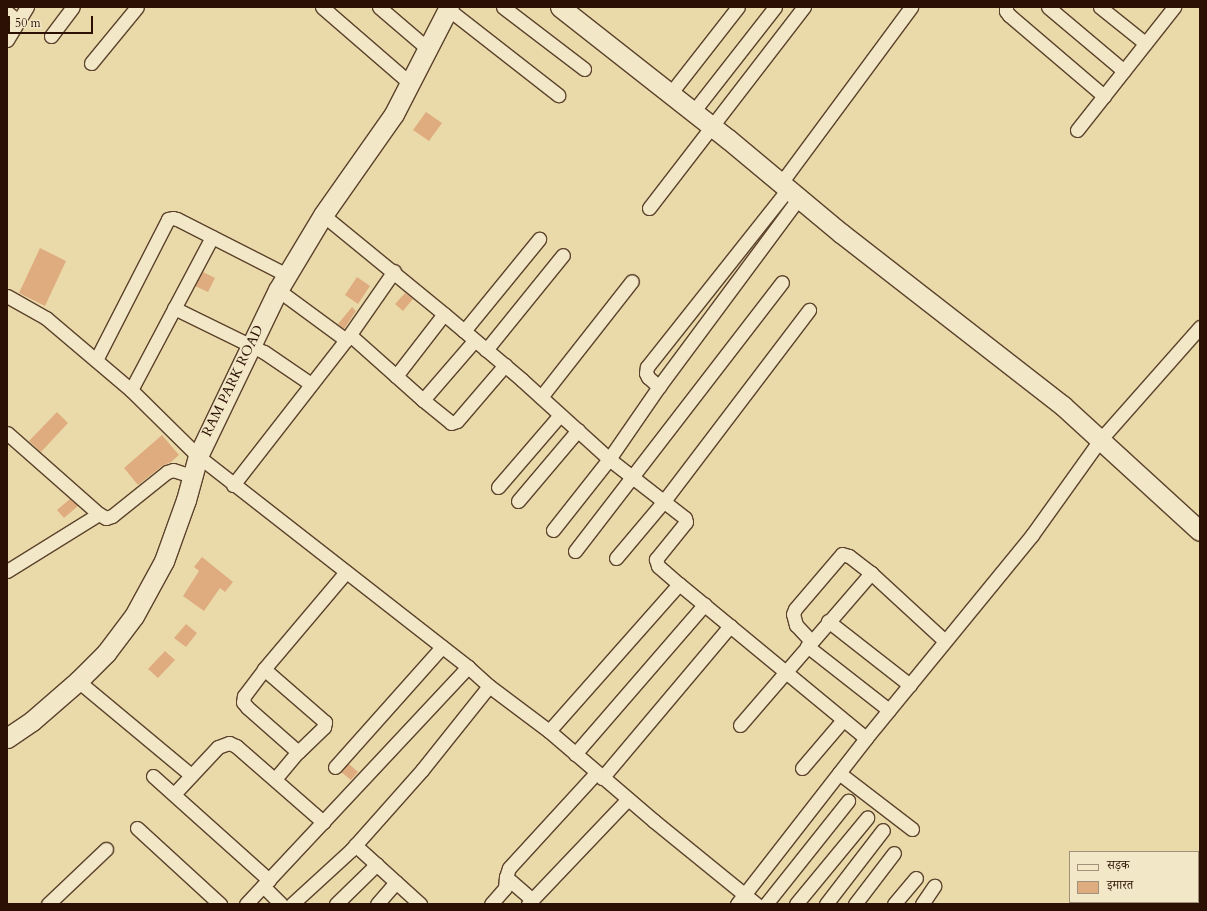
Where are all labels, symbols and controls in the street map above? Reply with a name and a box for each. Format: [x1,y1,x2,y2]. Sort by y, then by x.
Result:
scale bar [10,8,95,34]
text: 50 m [15,15,41,31]
street label: RAM PARK ROAD [199,323,267,439]
legend [1069,851,1199,903]
text: सड़क [1107,857,1130,873]
text: इमारत [1107,877,1133,893]

